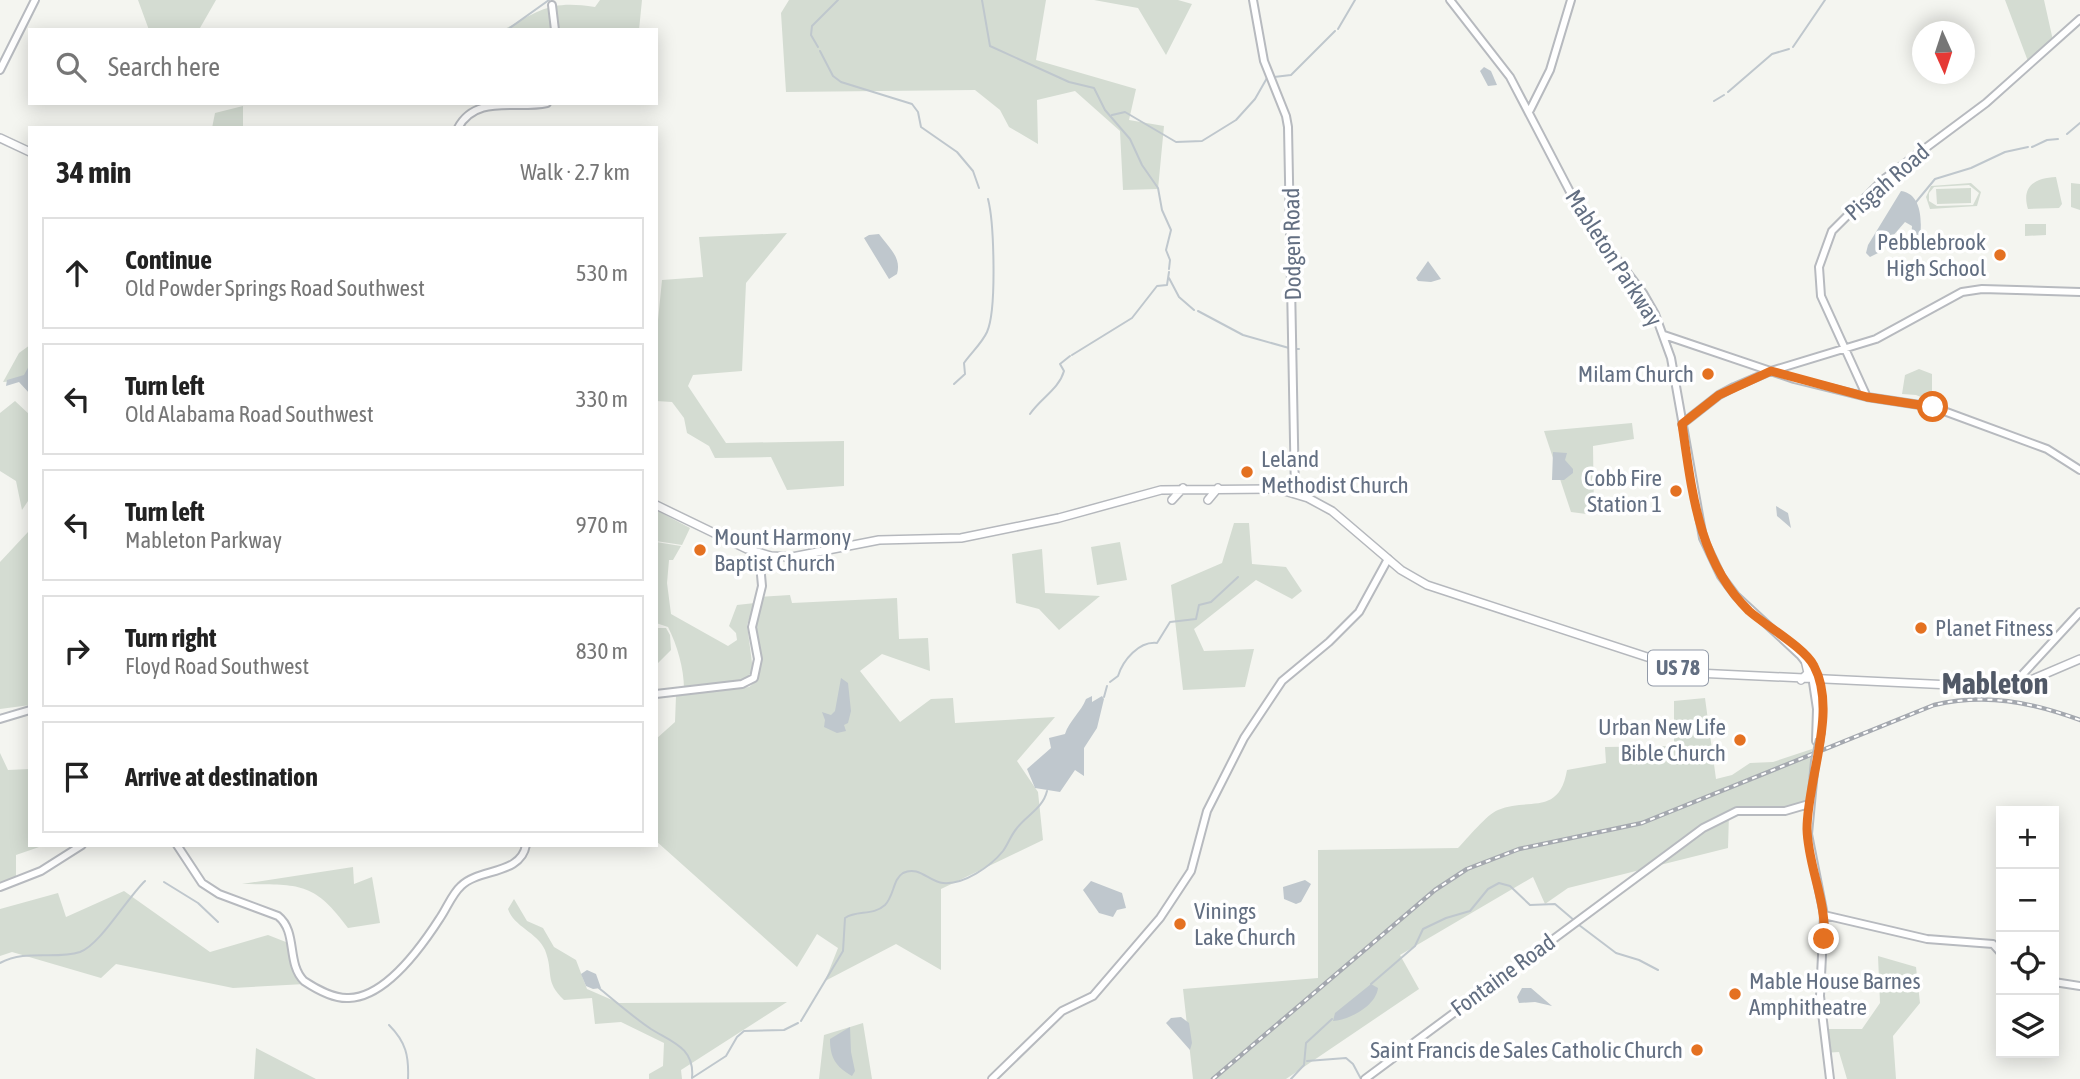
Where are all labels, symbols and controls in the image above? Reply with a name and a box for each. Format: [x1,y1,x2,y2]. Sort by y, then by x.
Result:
north arrow [1912,21,1975,84]
search box [28,28,658,105]
icon: search [52,48,90,86]
text: Search here [108,52,220,82]
street label: Pisgah Road [1840,139,1934,225]
text: 34 min [56,155,131,189]
text: Walk · 2.7 km [520,159,630,185]
street label: Mableton Parkway [1560,185,1668,331]
street label: Dodgen Road [1278,187,1306,301]
place label: Pebblebrook High School [1877,229,1986,281]
text: Continue [125,245,212,275]
marker: Pebblebrook High School [1992,247,2008,263]
icon: ahead [58,254,96,292]
text: 530 m [576,260,628,286]
text: Old Powder Springs Road Southwest [125,275,425,301]
place label: Milam Church [1578,361,1694,387]
marker: Milam Church [1700,366,1716,382]
text: Turn left [125,371,205,401]
icon: left [58,380,96,418]
text: 330 m [576,386,628,412]
route start [1917,391,1948,422]
text: Old Alabama Road Southwest [125,401,374,427]
place label: Leland Methodist Church [1261,446,1409,498]
marker: Leland Methodist Church [1239,464,1255,480]
place label: Cobb Fire Station 1 [1584,465,1662,517]
marker: Cobb Fire Station 1 [1668,483,1684,499]
text: Turn left [125,497,205,527]
icon: left [58,506,96,544]
text: 970 m [576,512,628,538]
place label: Mount Harmony Baptist Church [714,524,851,576]
text: Mableton Parkway [125,527,282,553]
marker: Mount Harmony Baptist Church [692,542,708,558]
place label: Planet Fitness [1935,615,2053,641]
marker: Planet Fitness [1913,620,1929,636]
text: Turn right [125,623,216,653]
icon: right [58,632,96,670]
text: 830 m [576,638,628,664]
road number: US 78 [1648,650,1708,686]
text: Floyd Road Southwest [125,653,309,679]
district label: Mableton [1942,666,2048,700]
place label: Urban New Life Bible Church [1598,714,1726,766]
marker: Urban New Life Bible Church [1732,732,1748,748]
icon: arrive [58,758,96,796]
text: Arrive at destination [125,762,318,792]
map controls [1996,806,2059,1058]
button: + [1996,806,2059,869]
button: − [1996,869,2059,932]
place label: Vinings Lake Church [1194,898,1296,950]
marker: Vinings Lake Church [1172,916,1188,932]
route end [1808,923,1839,954]
street label: Fontaine Road [1446,929,1560,1021]
button: locate [1996,932,2059,995]
place label: Mable House Barnes Amphitheatre [1749,968,1921,1020]
marker: Mable House Barnes Amphitheatre [1727,986,1743,1002]
button: layers [1996,995,2059,1058]
place label: Saint Francis de Sales Catholic Church [1370,1037,1683,1063]
marker: Saint Francis de Sales Catholic Church [1689,1042,1705,1058]

